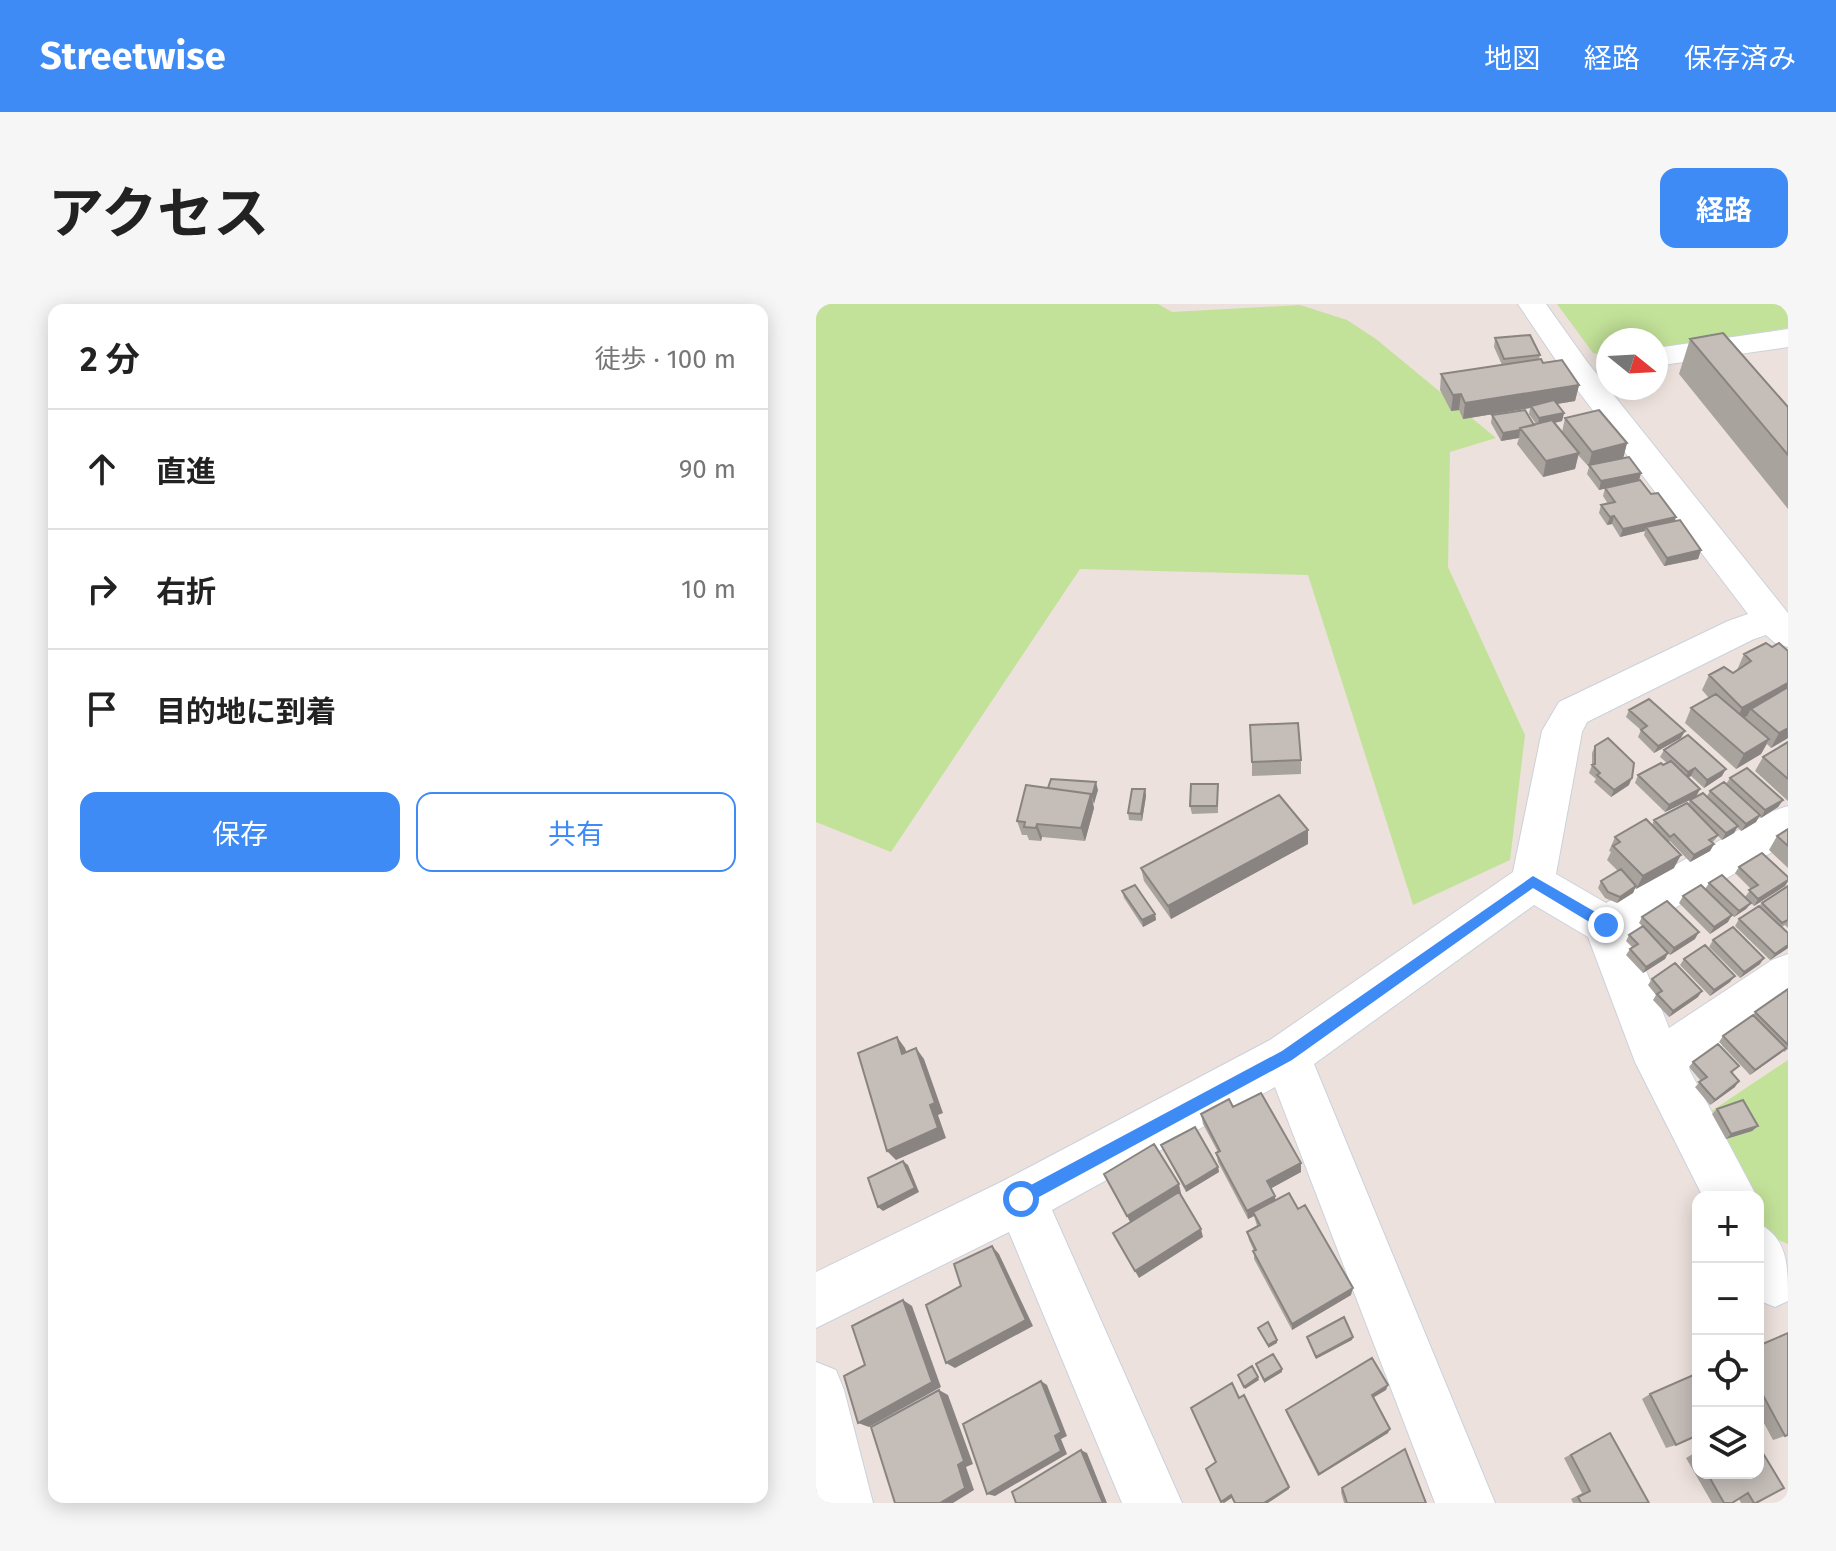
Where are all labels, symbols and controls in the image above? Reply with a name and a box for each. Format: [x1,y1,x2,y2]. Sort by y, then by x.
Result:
text: Streetwise [40,33,226,79]
text: 地図 [1484,42,1540,75]
text: 経路 [1584,42,1640,75]
text: 保存済み [1684,42,1796,75]
button: 経路 [1660,168,1788,248]
text: アクセス [48,181,269,248]
north arrow [1596,328,1668,400]
text: 2 分 [80,339,140,380]
text: 徒歩 · 100 m [595,344,736,375]
icon: ahead [80,447,124,491]
text: 直進 [156,454,216,490]
text: 90 m [679,454,736,485]
icon: right [80,567,124,611]
text: 右折 [156,574,216,610]
text: 10 m [681,574,736,605]
icon: arrive [80,687,124,731]
text: 目的地に到着 [156,694,336,730]
button: 保存 [80,792,400,872]
button: 共有 [416,792,736,872]
route end [1588,907,1624,943]
route start [1003,1181,1039,1217]
map controls [1692,1191,1764,1479]
button: + [1692,1191,1764,1263]
button: − [1692,1263,1764,1335]
button: locate [1692,1335,1764,1407]
button: layers [1692,1407,1764,1479]

